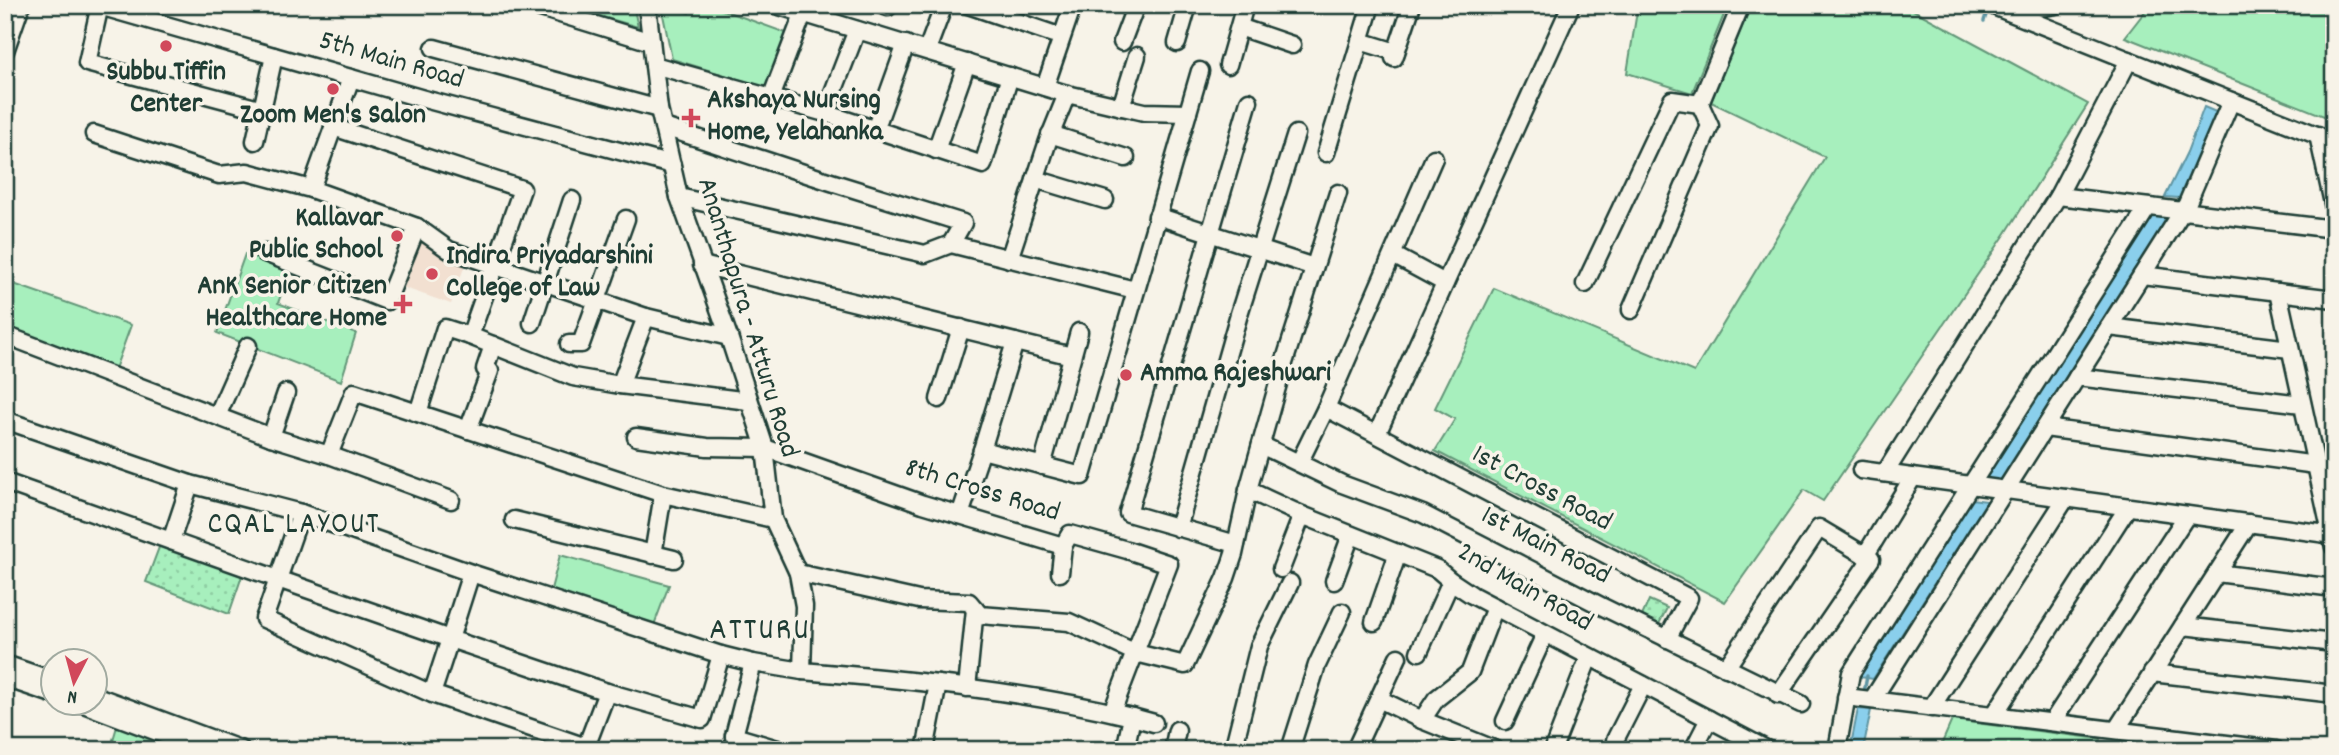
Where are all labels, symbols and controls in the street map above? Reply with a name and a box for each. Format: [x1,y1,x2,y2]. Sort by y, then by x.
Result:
street label: 5th Main Road [314,22,468,102]
marker: Subbu Tiffin Center [158,38,174,54]
place label: Subbu Tiffin Center [106,54,226,126]
marker: Zoom Men's Salon [325,81,341,97]
place label: Akshaya Nursing Home, Yelahanka [707,82,884,154]
place label: Zoom Men's Salon [240,97,426,137]
marker: Akshaya Nursing Home, Yelahanka [681,108,701,128]
street label: Ananthapura - Atturu Road [684,173,808,463]
place label: Kallavar Public School [249,200,384,272]
marker: Kallavar Public School [389,228,405,244]
place label: Indira Priyadarshini College of Law [446,238,653,310]
marker: Indira Priyadarshini College of Law [424,266,440,282]
place label: AnK Senior Citizen Healthcare Home [197,268,387,340]
marker: AnK Senior Citizen Healthcare Home [393,294,413,314]
place label: Amma Rajeshwari [1140,355,1331,395]
marker: Amma Rajeshwari [1118,367,1134,383]
street label: 1st Cross Road [1464,436,1618,544]
street label: 8th Cross Road [900,450,1064,534]
street label: 1st Main Road [1473,497,1617,597]
district label: CQAL LAYOUT [207,505,381,548]
street label: 2nd Main Road [1449,534,1599,644]
district label: ATTURU [709,609,811,655]
north arrow [38,646,108,716]
text: N [67,682,79,709]

